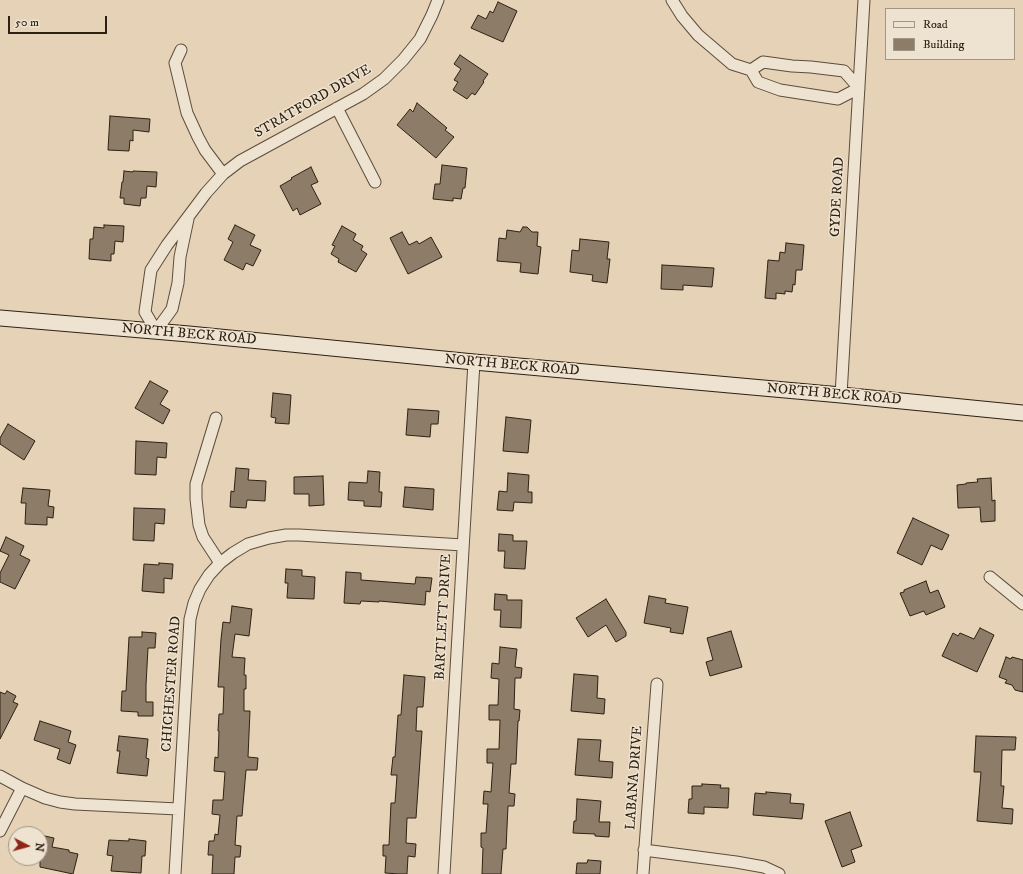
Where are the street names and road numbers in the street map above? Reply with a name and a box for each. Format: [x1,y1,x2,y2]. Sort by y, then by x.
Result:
street label: STRATFORD DRIVE [252,62,374,142]
street label: GYDE ROAD [828,156,848,238]
street label: NORTH BECK ROAD [121,321,257,349]
street label: NORTH BECK ROAD [444,352,580,380]
street label: NORTH BECK ROAD [766,381,902,409]
street label: BARTLETT DRIVE [432,553,456,681]
street label: CHICHESTER ROAD [159,615,185,753]
street label: LABANA DRIVE [623,725,647,831]

